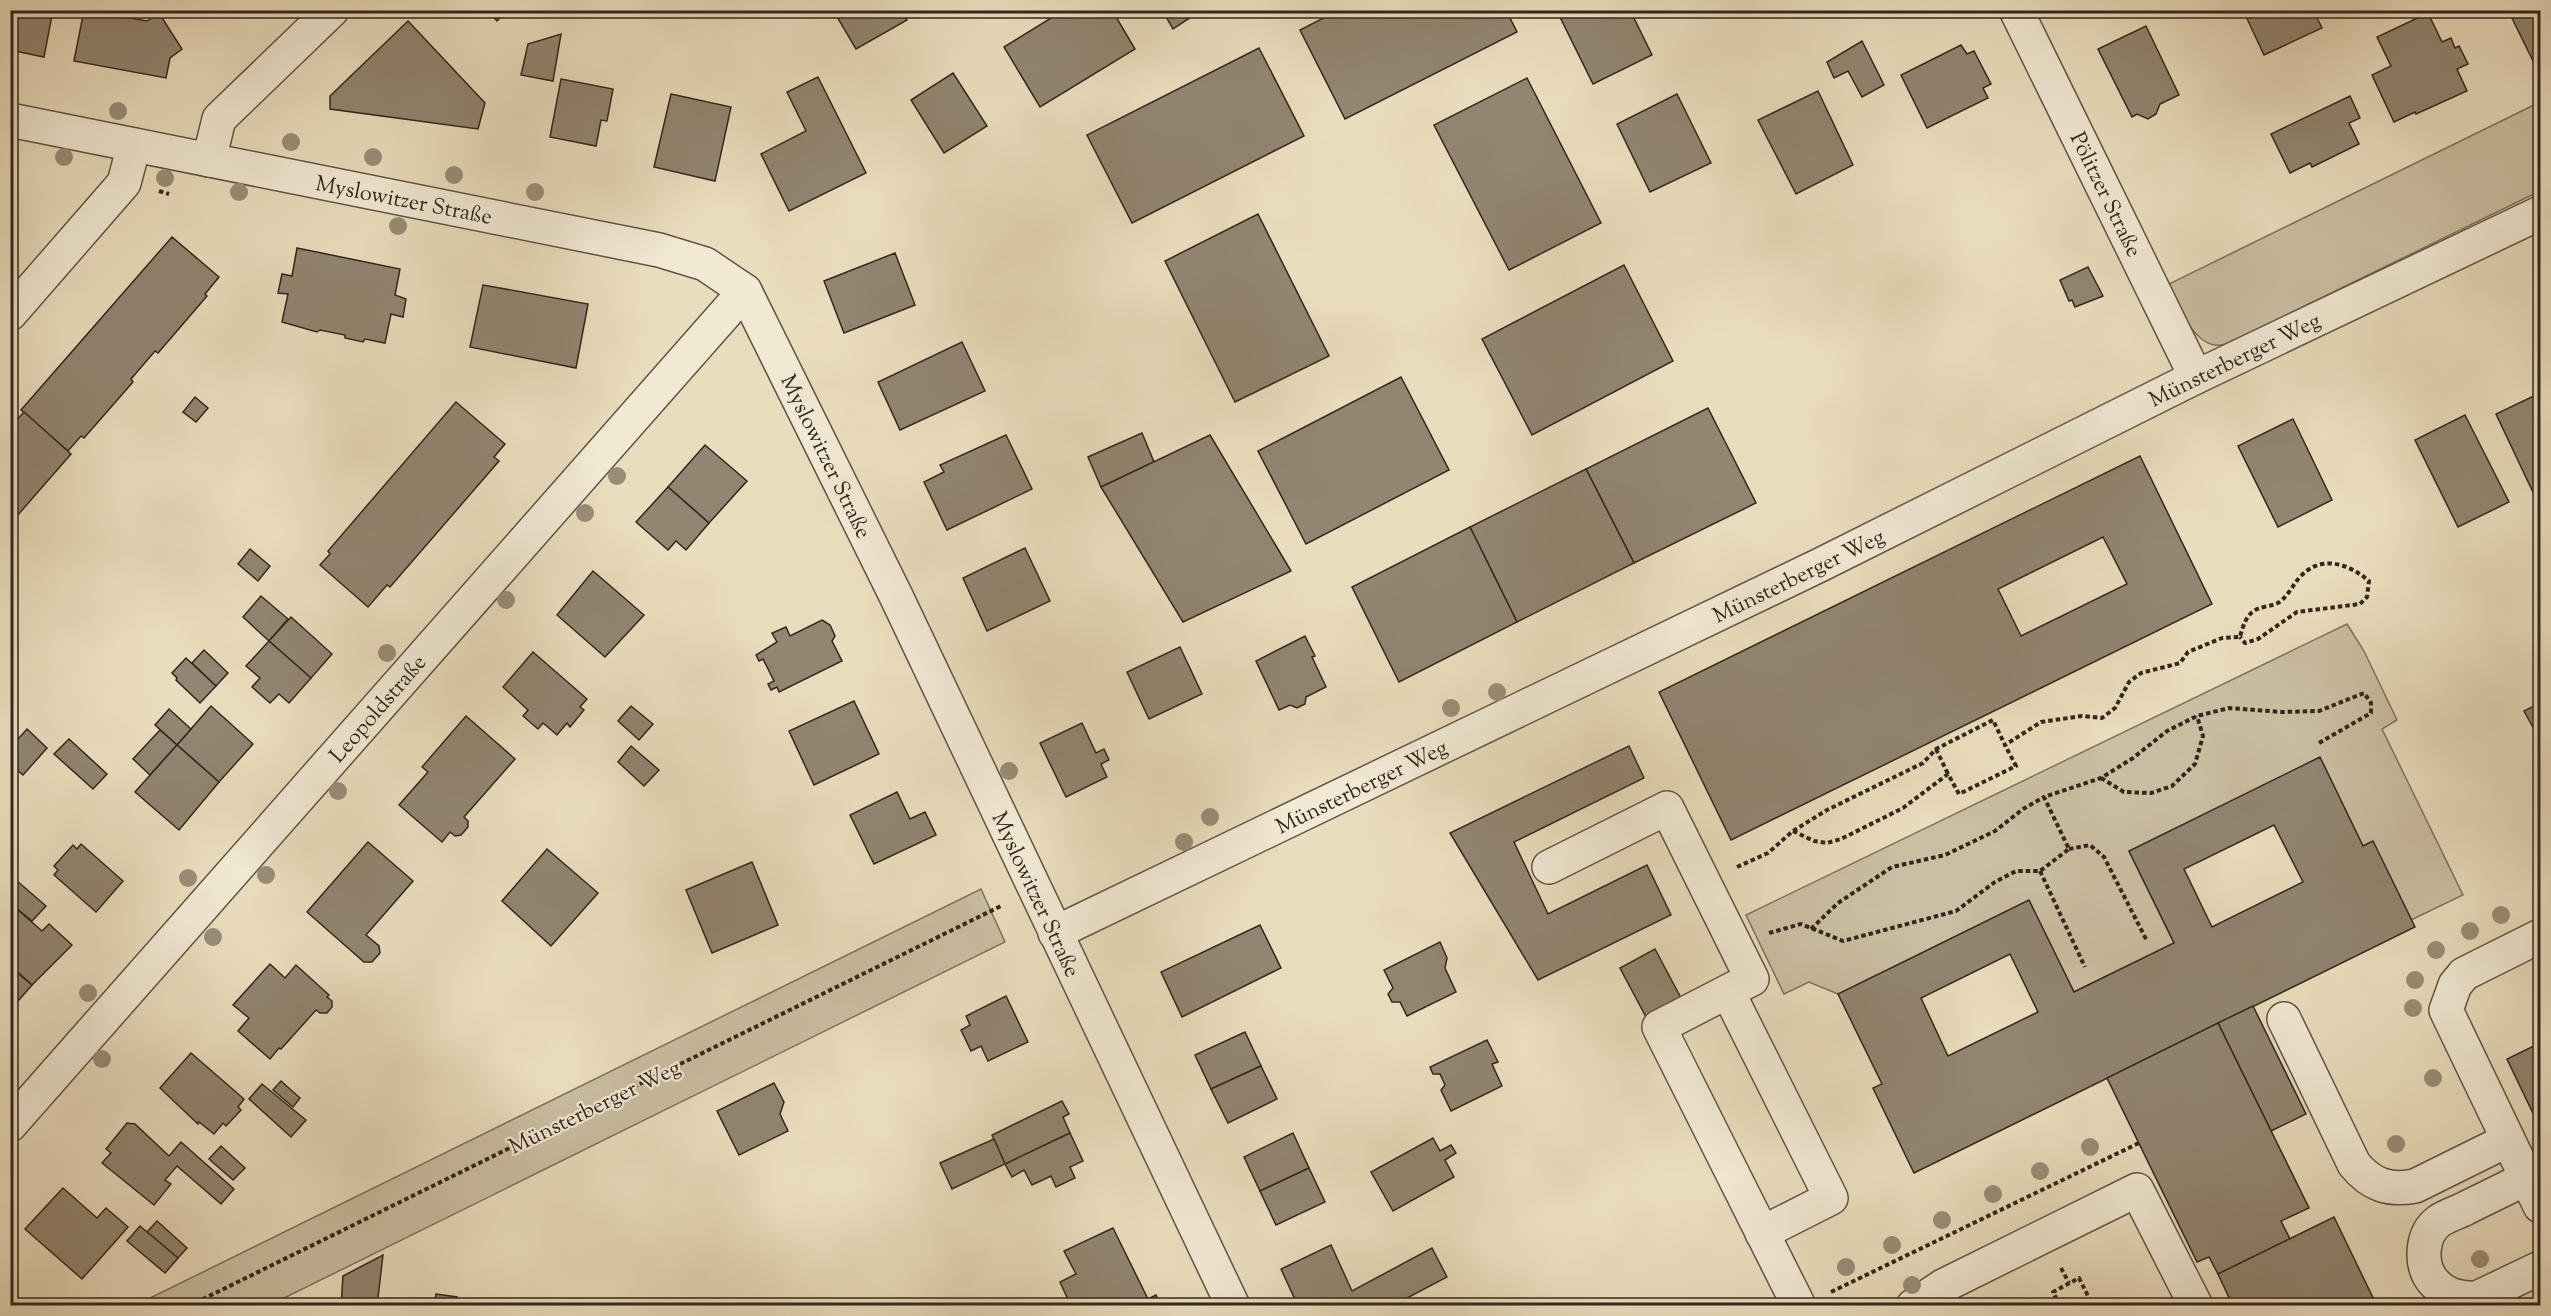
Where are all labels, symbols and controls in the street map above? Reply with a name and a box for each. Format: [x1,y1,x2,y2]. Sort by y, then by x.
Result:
street label: Pölitzer Straße [2060,127,2148,263]
street label: Myslowitzer Straße [312,169,494,235]
street label: Münsterberger Weg [2144,306,2327,417]
street label: Myslowitzer Straße [771,370,878,545]
street label: Münsterberger Weg [1708,522,1891,633]
street label: Leopoldstraße [323,649,435,771]
street label: Münsterberger Weg [1271,733,1454,844]
street label: Myslowitzer Straße [982,807,1087,983]
street label: Münsterberger Weg [504,1053,687,1164]

